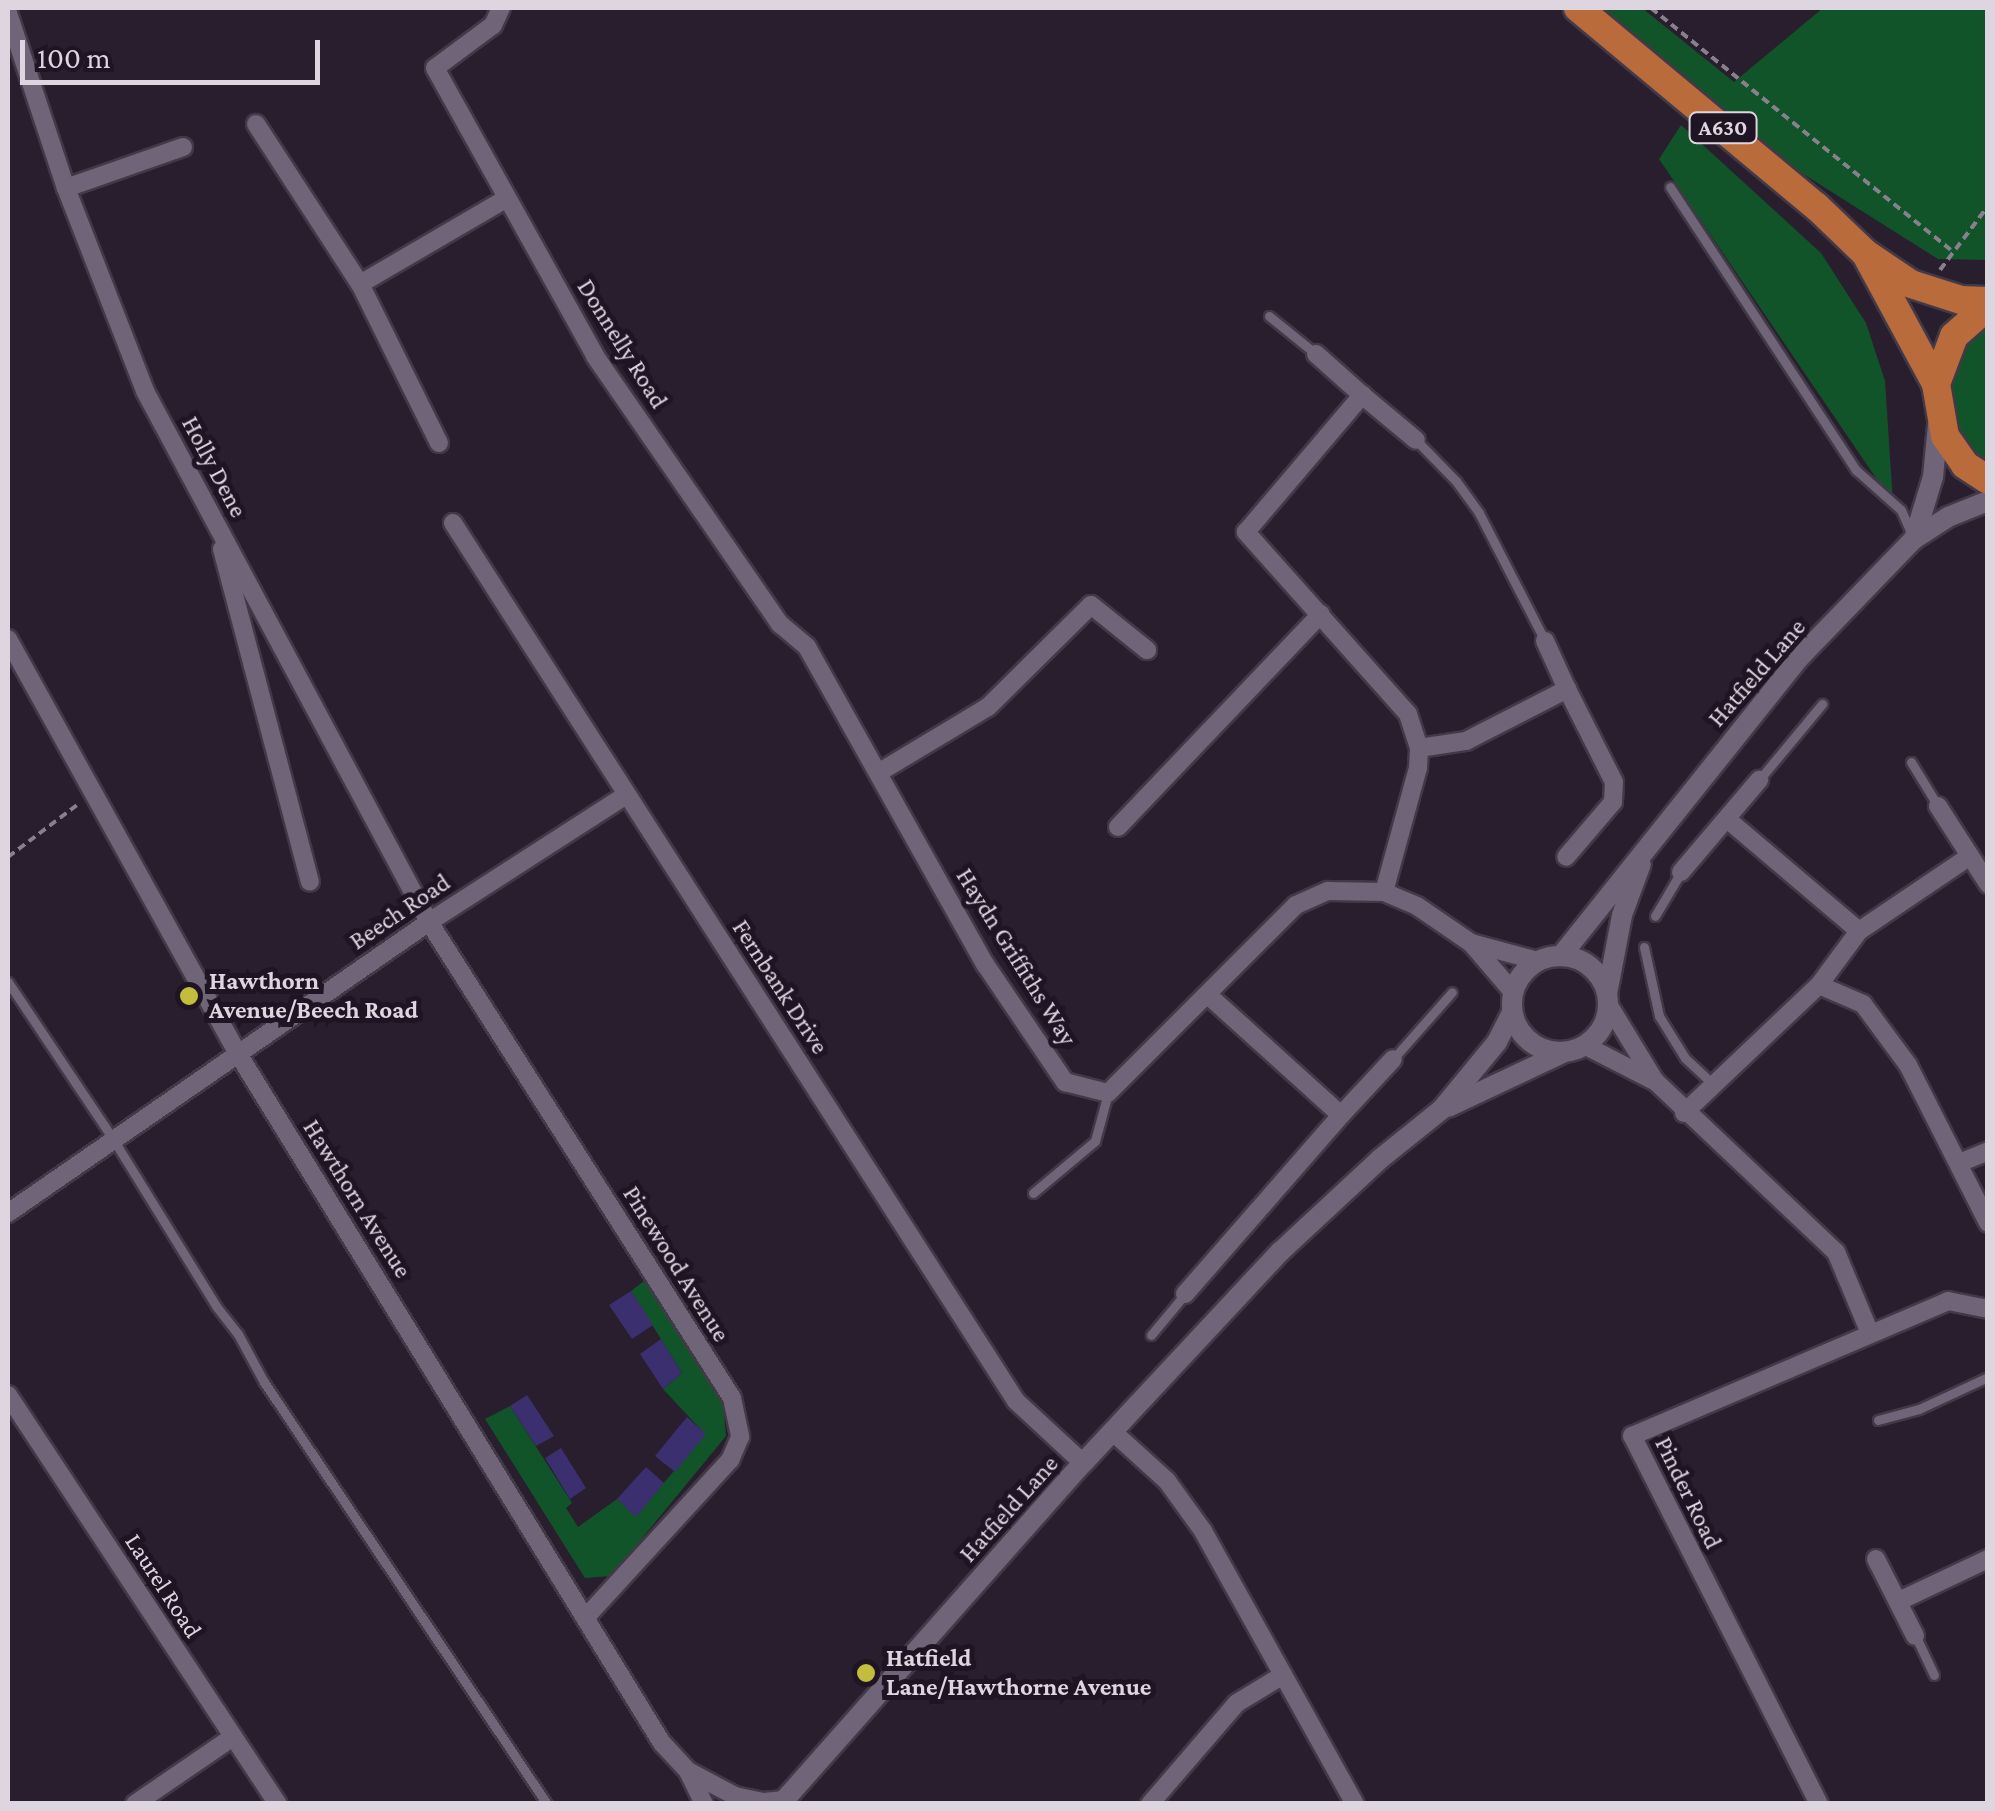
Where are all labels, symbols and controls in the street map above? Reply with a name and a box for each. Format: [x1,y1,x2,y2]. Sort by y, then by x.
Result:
scale bar [25,20,325,82]
text: 100 m [37,41,111,74]
road number: A630 [1688,111,1758,145]
street label: Donnelly Road [570,274,674,414]
street label: Holly Dene [175,411,253,523]
street label: Hatfield Lane [1702,613,1812,733]
street label: Haydn Griffiths Way [949,863,1083,1051]
street label: Beech Road [344,867,456,957]
street label: Fernbank Drive [726,914,834,1060]
place label: Hawthorn Avenue/Beech Road [209,967,418,1026]
marker: Hawthorn Avenue/Beech Road [178,985,200,1007]
street label: Hawthorn Avenue [296,1114,418,1284]
street label: Pinewood Avenue [616,1181,736,1347]
street label: Pinder Road [1648,1432,1728,1554]
street label: Hatfield Lane [953,1449,1065,1569]
street label: Laurel Road [118,1528,208,1644]
place label: Hatfield Lane/Hawthorne Avenue [886,1644,1151,1703]
marker: Hatfield Lane/Hawthorne Avenue [855,1662,877,1684]

